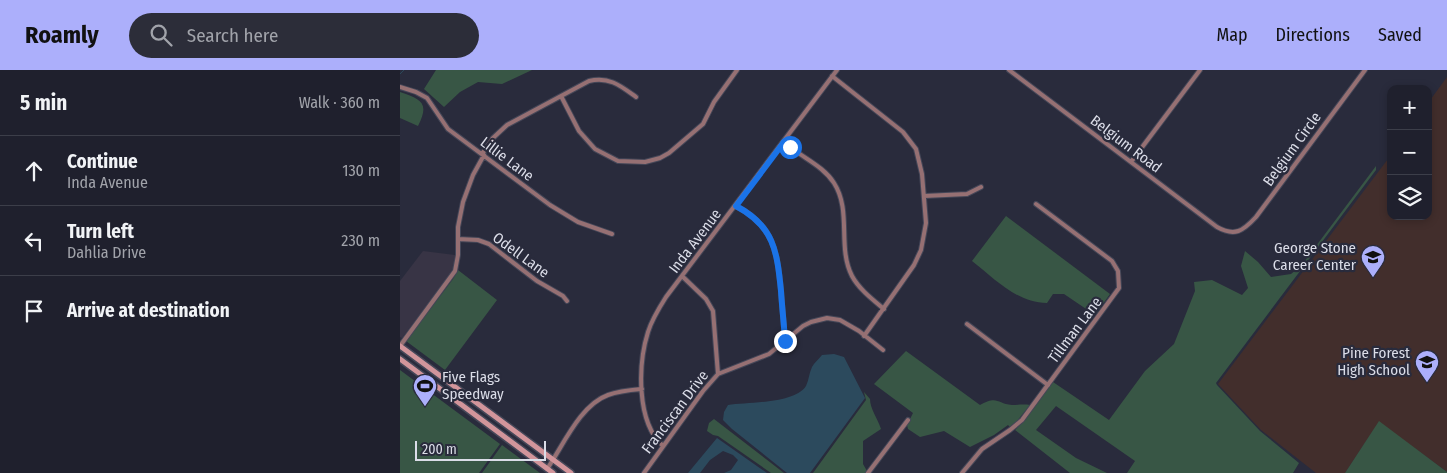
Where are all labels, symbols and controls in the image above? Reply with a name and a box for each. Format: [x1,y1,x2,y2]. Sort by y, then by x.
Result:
search box [129,13,479,58]
text: Roamly [25,21,99,49]
icon: search [147,21,175,49]
text: Search here [187,24,278,47]
text: Map [1216,24,1248,46]
text: Directions [1276,24,1350,46]
text: Saved [1378,24,1422,46]
map controls [1387,85,1432,220]
button: + [1387,85,1432,130]
text: 5 min [20,90,67,116]
text: Walk · 360 m [299,93,380,112]
street label: Belgium Circle [1259,108,1325,190]
street label: Belgium Road [1087,111,1165,177]
button: − [1387,130,1432,175]
street label: Lillie Lane [477,133,537,185]
route start [779,136,802,159]
text: Continue [67,150,138,173]
icon: ahead [20,157,48,185]
text: 130 m [342,161,380,180]
text: Inda Avenue [67,173,148,192]
button: layers [1387,175,1432,220]
street label: Inda Avenue [665,205,725,277]
text: Turn left [67,220,134,243]
icon: left [20,227,48,255]
street label: Odell Lane [489,228,553,282]
text: 230 m [341,231,380,250]
place label: George Stone Career Center [1273,239,1357,274]
text: Dahlia Drive [67,243,146,262]
school or university icon: George Stone Career Center [1360,244,1386,278]
street label: Tillman Lane [1044,293,1106,367]
icon: arrive [20,297,48,325]
text: Arrive at destination [67,299,230,322]
route end [774,330,797,353]
place label: Pine Forest High School [1337,344,1410,379]
school or university icon: Pine Forest High School [1414,349,1440,383]
street label: Franciscan Drive [638,367,712,457]
place label: Five Flags Speedway [442,368,504,403]
sports icon: Five Flags Speedway [412,373,438,407]
scale bar [415,438,546,461]
text: 200 m [422,441,457,458]

